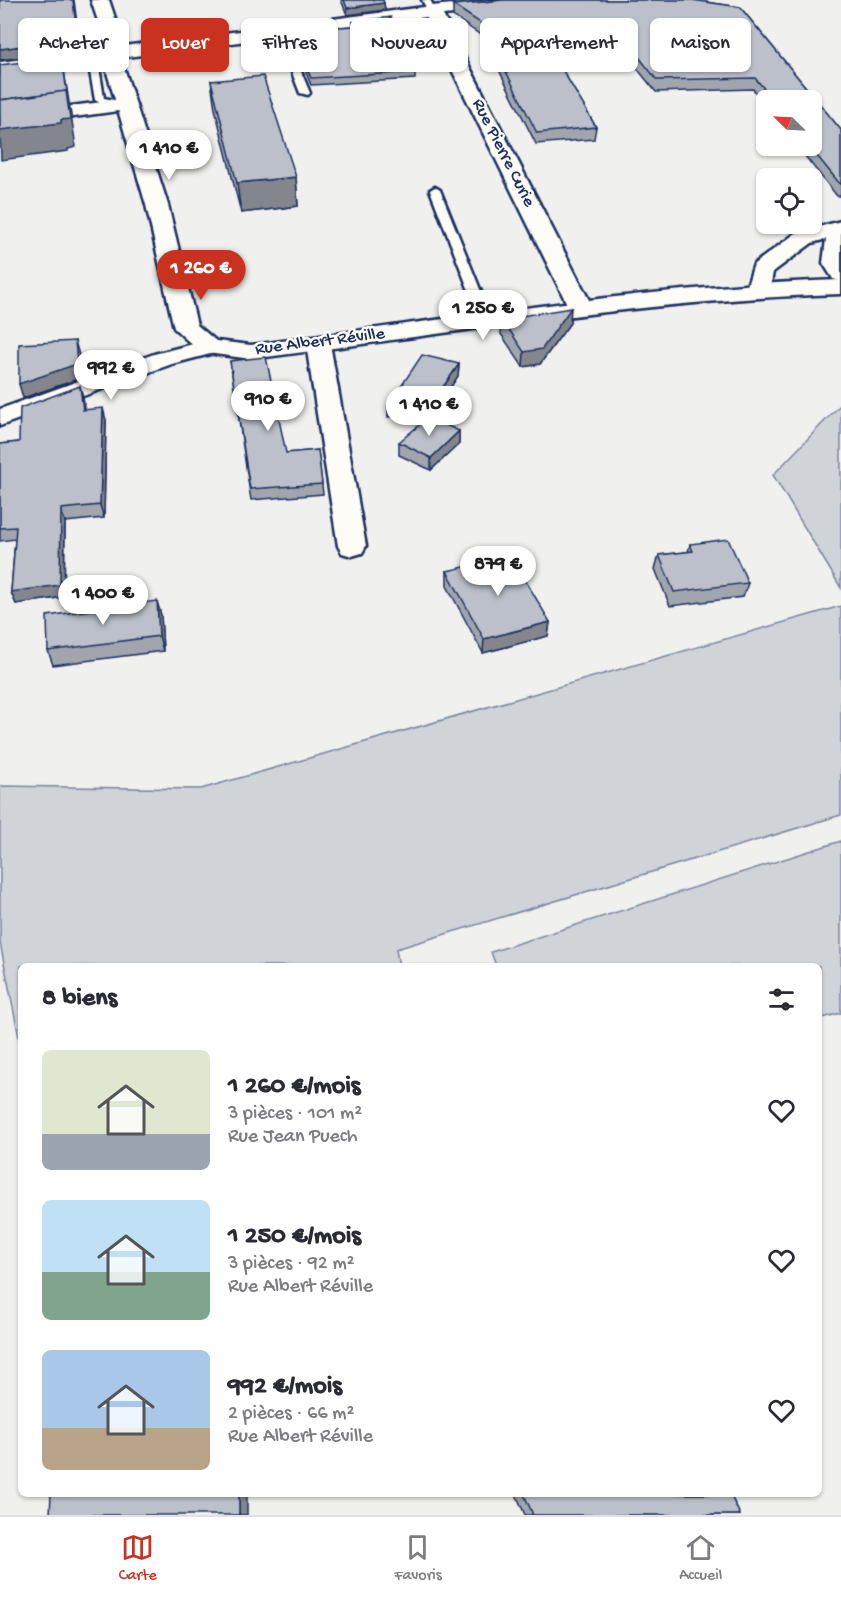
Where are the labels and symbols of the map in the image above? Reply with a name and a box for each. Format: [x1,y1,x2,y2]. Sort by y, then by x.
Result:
north arrow [756,90,822,156]
street label: Rue Pierre Curie [467,95,540,211]
pin: 1 410 € [114,130,224,181]
pin: 1 260 € [146,250,256,301]
pin: 1 250 € [428,290,538,341]
street label: Rue Albert Réville [254,324,387,360]
pin: 992 € [69,350,153,401]
pin: 910 € [226,381,310,432]
pin: 1 410 € [374,386,484,437]
pin: 879 € [456,546,540,597]
pin: 1 400 € [48,575,158,626]

